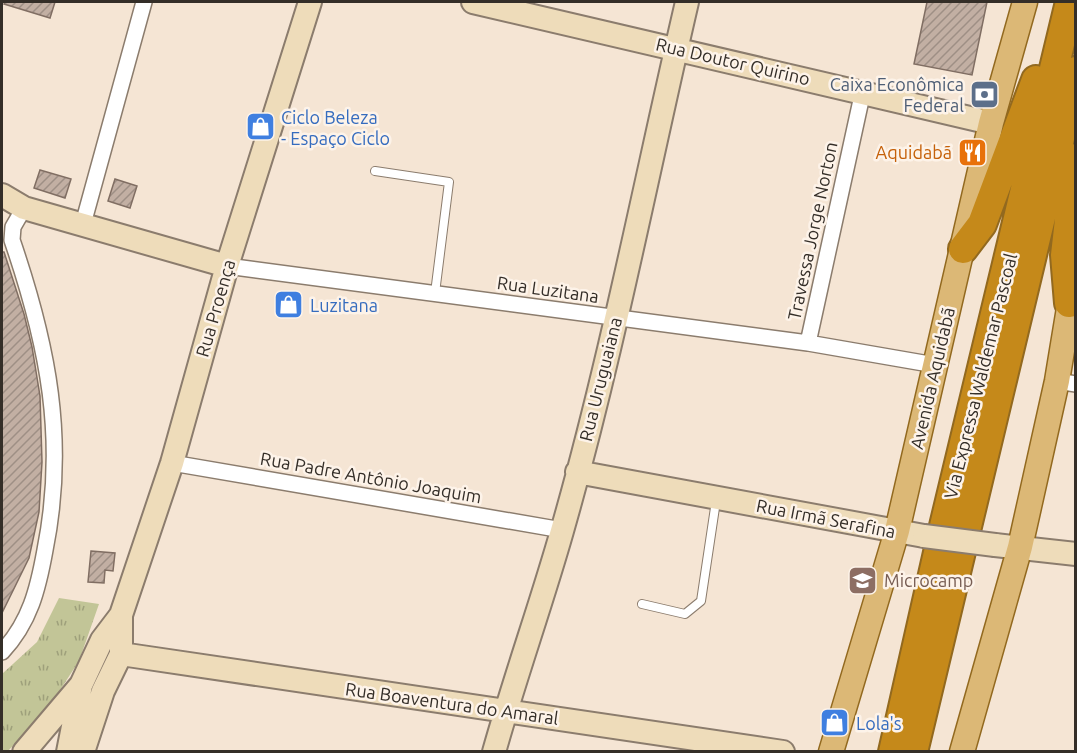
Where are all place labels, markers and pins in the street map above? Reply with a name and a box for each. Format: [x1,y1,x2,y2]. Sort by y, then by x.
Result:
place label: Caixa Econômica Federal [830,74,964,115]
bank icon: Caixa Econômica Federal [969,78,1001,110]
place label: Ciclo Beleza - Espaço Ciclo [281,107,390,148]
shop icon: Ciclo Beleza - Espaço Ciclo [244,111,276,143]
restaurant icon: Aquidabã [957,136,989,168]
place label: Aquidabã [876,142,952,162]
shop icon: Luzitana [273,289,305,321]
place label: Luzitana [310,295,378,315]
school or university icon: Microcamp [847,564,879,596]
place label: Microcamp [884,570,973,590]
shop icon: Lola's [819,707,851,739]
place label: Lola's [856,713,902,733]

